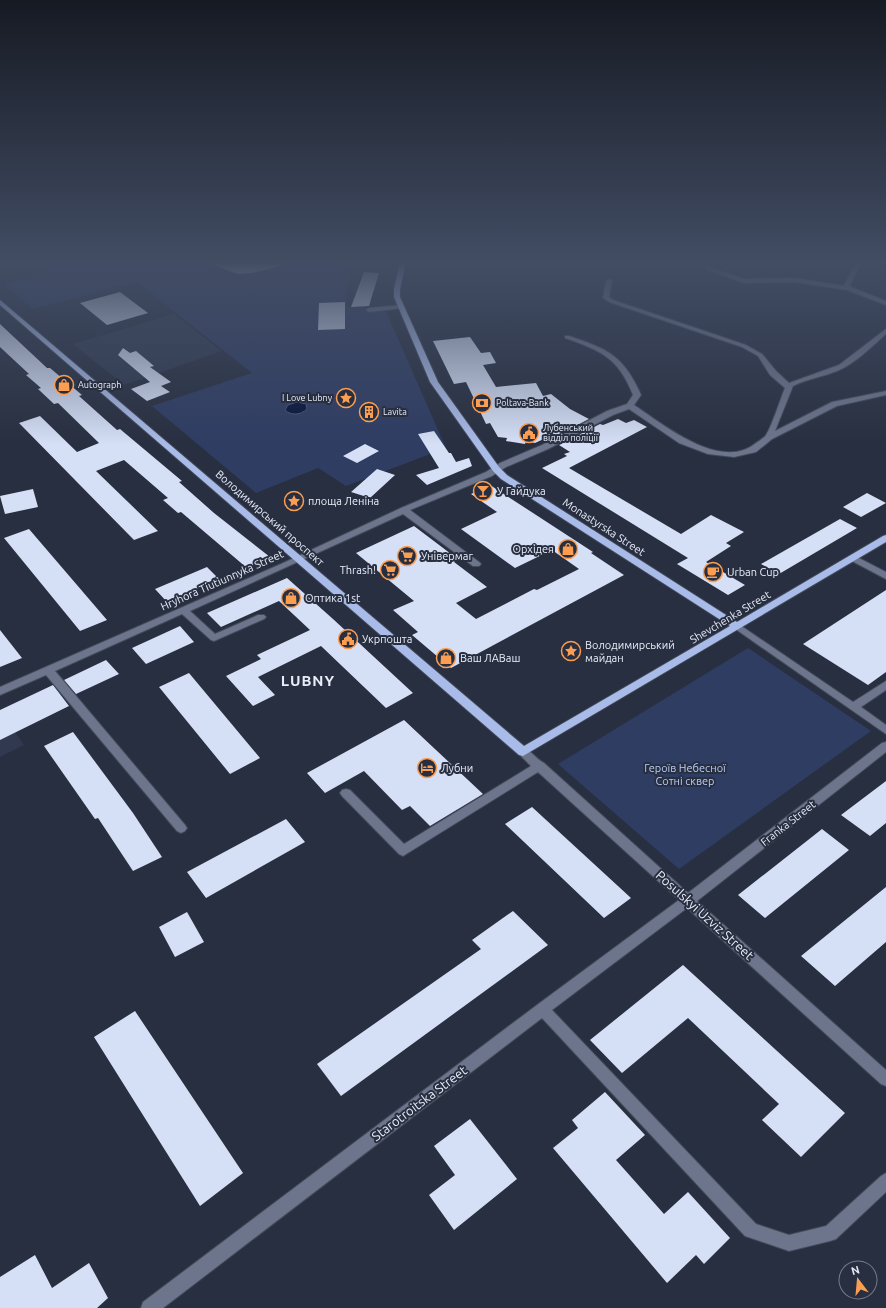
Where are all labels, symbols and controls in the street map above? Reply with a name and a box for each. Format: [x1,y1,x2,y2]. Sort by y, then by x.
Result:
shop icon: Autograph [53,374,75,396]
place label: Autograph [78,380,121,390]
place icon: I Love Lubny [335,387,357,409]
bank icon: Poltava-Bank [471,392,493,414]
place label: I Love Lubny [282,393,333,403]
place label: Poltava-Bank [496,398,549,408]
building icon: Lavita [358,401,380,423]
place label: Lavita [383,407,407,417]
public building icon: Лубенський відділ поліції [518,422,540,444]
place label: Лубенський відділ поліції [543,423,599,443]
street label: Володимирський проспект [213,468,327,568]
bar icon: У Гайдука [472,480,494,502]
place label: У Гайдука [497,485,546,497]
place icon: площа Леніна [283,490,305,512]
place label: площа Леніна [308,495,379,507]
street label: Monastyrska Street [561,496,648,558]
shop icon: Орхідея [557,538,579,560]
place label: Орхідея [512,543,554,555]
supermarket icon: Універмаг [396,545,418,567]
street label: Hryhora Tiutiunnyka Street [159,547,286,613]
place label: Універмаг [421,550,473,562]
supermarket icon: Thrash! [379,559,401,581]
cafe icon: Urban Cup [702,561,724,583]
place label: Thrash! [340,564,376,576]
place label: Urban Cup [727,566,779,578]
shop icon: Оптика 1st [280,587,302,609]
street label: Shevchenka Street [688,588,773,646]
place label: Оптика 1st [305,592,361,604]
public building icon: Укрпошта [337,628,359,650]
place label: Укрпошта [362,633,412,645]
place label: Володимирський майдан [585,639,675,664]
place icon: Володимирський майдан [560,640,582,662]
shop icon: Ваш ЛАВаш [435,647,457,669]
place label: Ваш ЛАВаш [460,652,520,664]
district label: LUBNY [281,672,335,689]
hotel icon: Лубни [416,757,438,779]
place label: Лубни [441,762,473,774]
park label: Героїв Небесної Сотні сквер [644,762,726,787]
street label: Franka Street [758,798,818,848]
street label: Posulskyi Uzviz Street [654,868,756,962]
street label: Starotroitska Street [369,1063,469,1143]
north arrow [838,1260,878,1300]
text: N [850,1263,861,1277]

